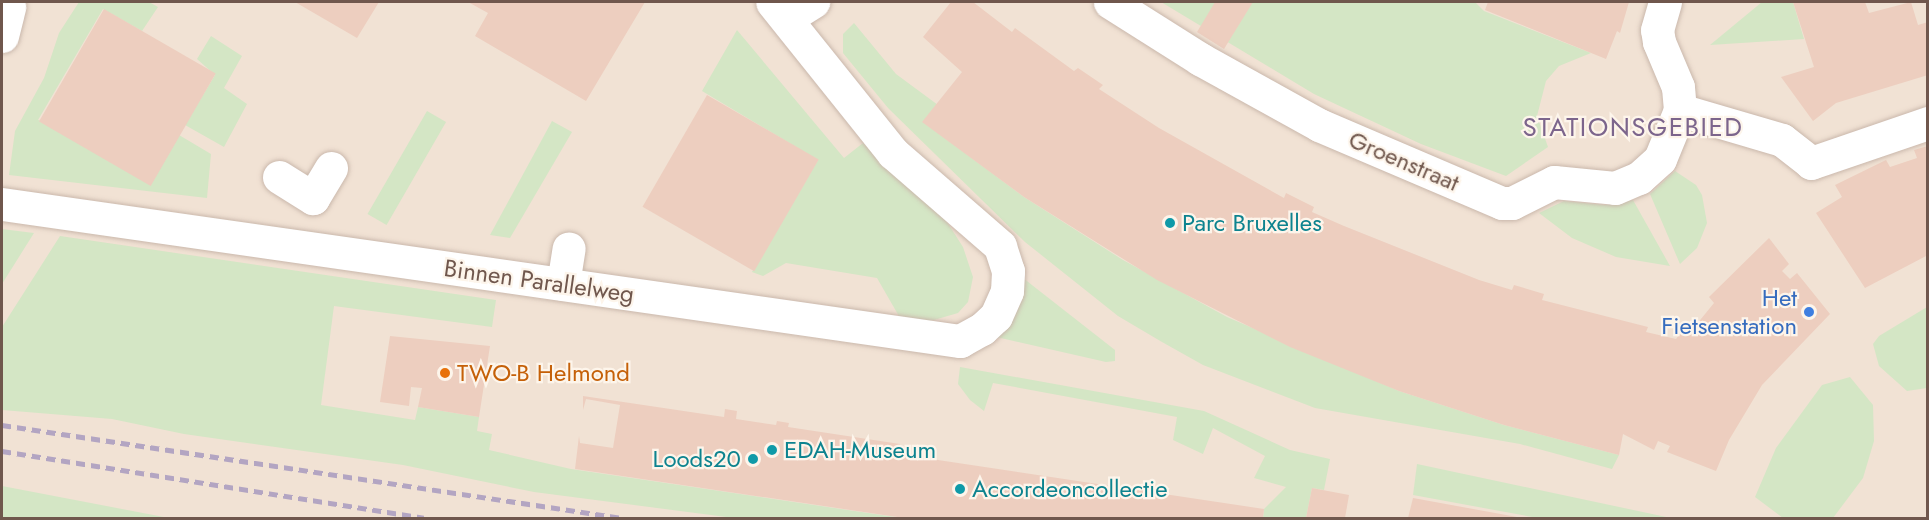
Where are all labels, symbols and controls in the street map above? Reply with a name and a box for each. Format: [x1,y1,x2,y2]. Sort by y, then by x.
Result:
district label: STATIONSGEBIED [1523,112,1743,144]
street label: Groenstraat [1345,125,1463,197]
place label: Parc Bruxelles [1182,209,1322,237]
marker: Parc Bruxelles [1163,216,1177,230]
street label: Binnen Parallelweg [442,253,636,309]
place label: Het Fietsenstation [1661,284,1797,340]
marker: Het Fietsenstation [1802,305,1816,319]
place label: TWO-B Helmond [457,359,630,387]
marker: TWO-B Helmond [438,366,452,380]
place label: EDAH-Museum [784,436,936,464]
marker: EDAH-Museum [765,443,779,457]
place label: Loods20 [653,445,741,473]
marker: Loods20 [746,452,760,466]
place label: Accordeoncollectie [972,475,1168,503]
marker: Accordeoncollectie [953,482,967,496]

